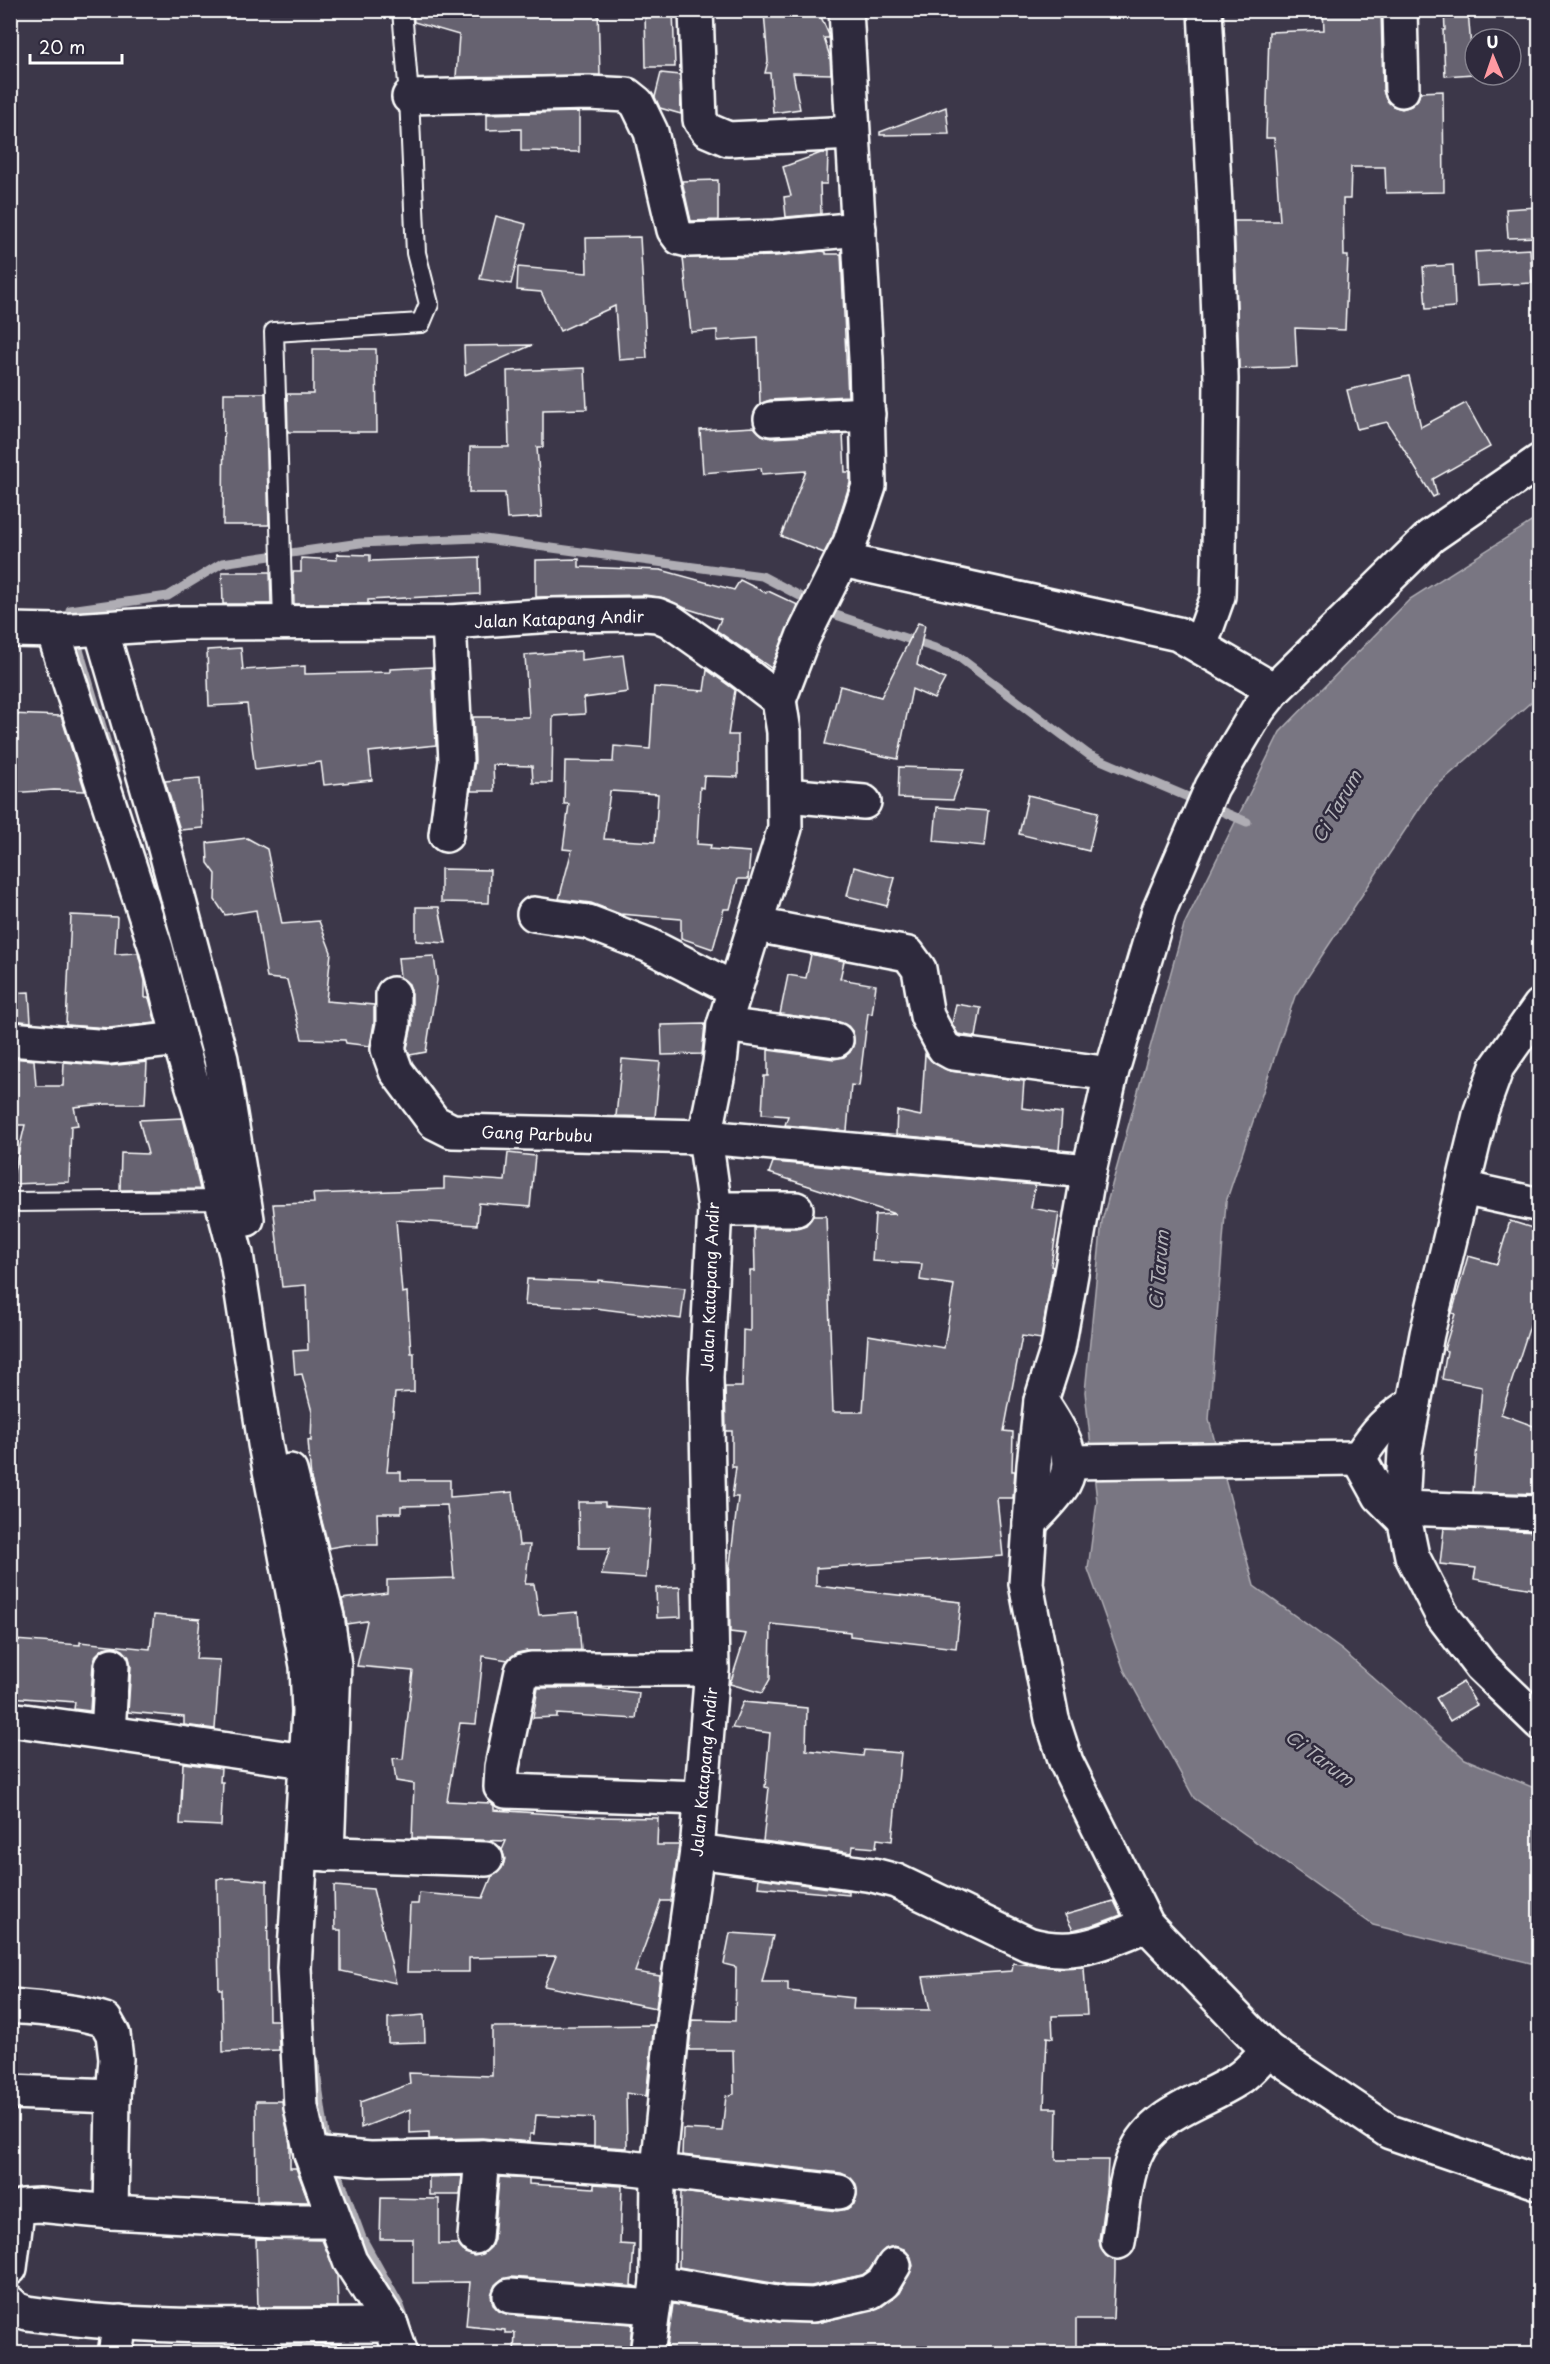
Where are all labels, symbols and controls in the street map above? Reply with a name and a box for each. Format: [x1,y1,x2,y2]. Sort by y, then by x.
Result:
scale bar [30,27,122,65]
north arrow [1463,27,1523,87]
text: U [1486,29,1499,53]
text: 20 m [39,33,85,60]
street label: Jalan Katapang Andir [474,603,645,633]
water label: Ci Tarum [1304,764,1368,847]
street label: Gang Parbubu [481,1119,593,1147]
street label: Jalan Katapang Andir [694,1201,724,1372]
water label: Ci Tarum [1141,1229,1175,1311]
street label: Jalan Katapang Andir [684,1686,722,1858]
water label: Ci Tarum [1280,1722,1360,1792]

